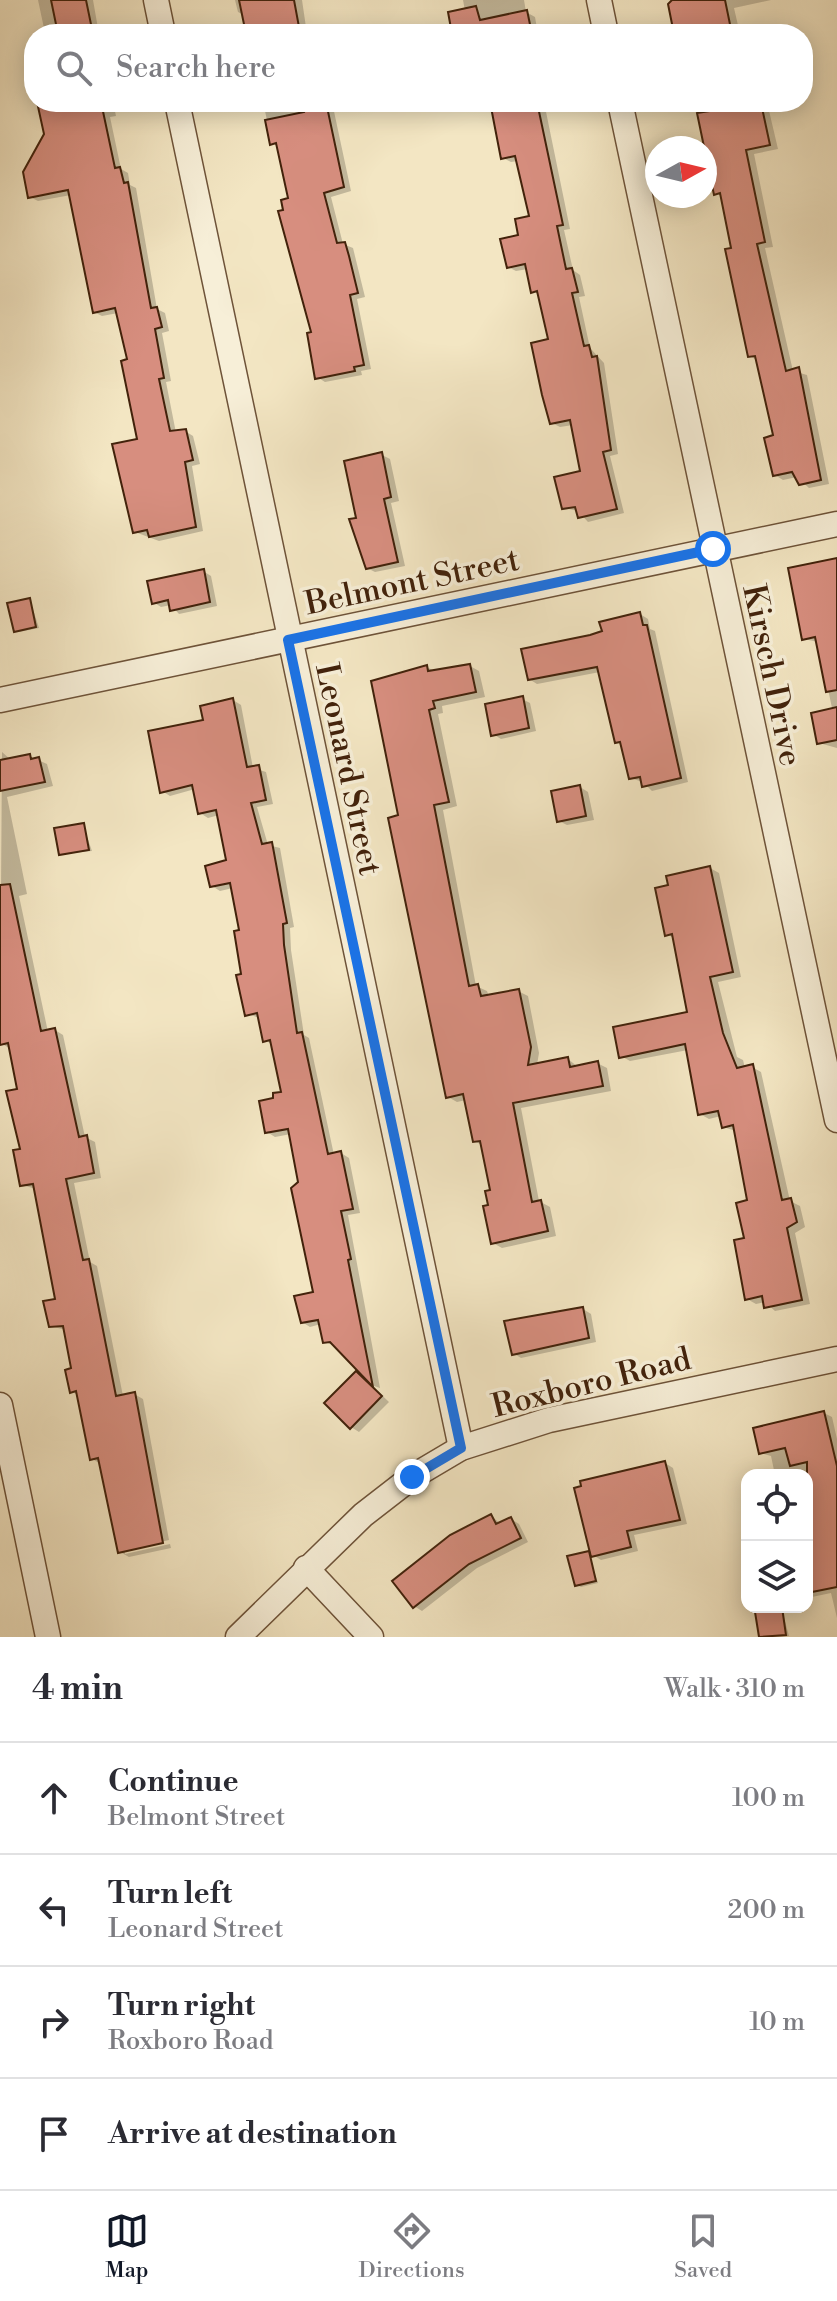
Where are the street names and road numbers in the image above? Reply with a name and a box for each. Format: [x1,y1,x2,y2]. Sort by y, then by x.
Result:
street label: Belmont Street [300,540,523,624]
street label: Kirsch Drive [733,581,811,770]
street label: Leonard Street [306,659,390,879]
street label: Roxboro Road [488,1339,695,1427]

